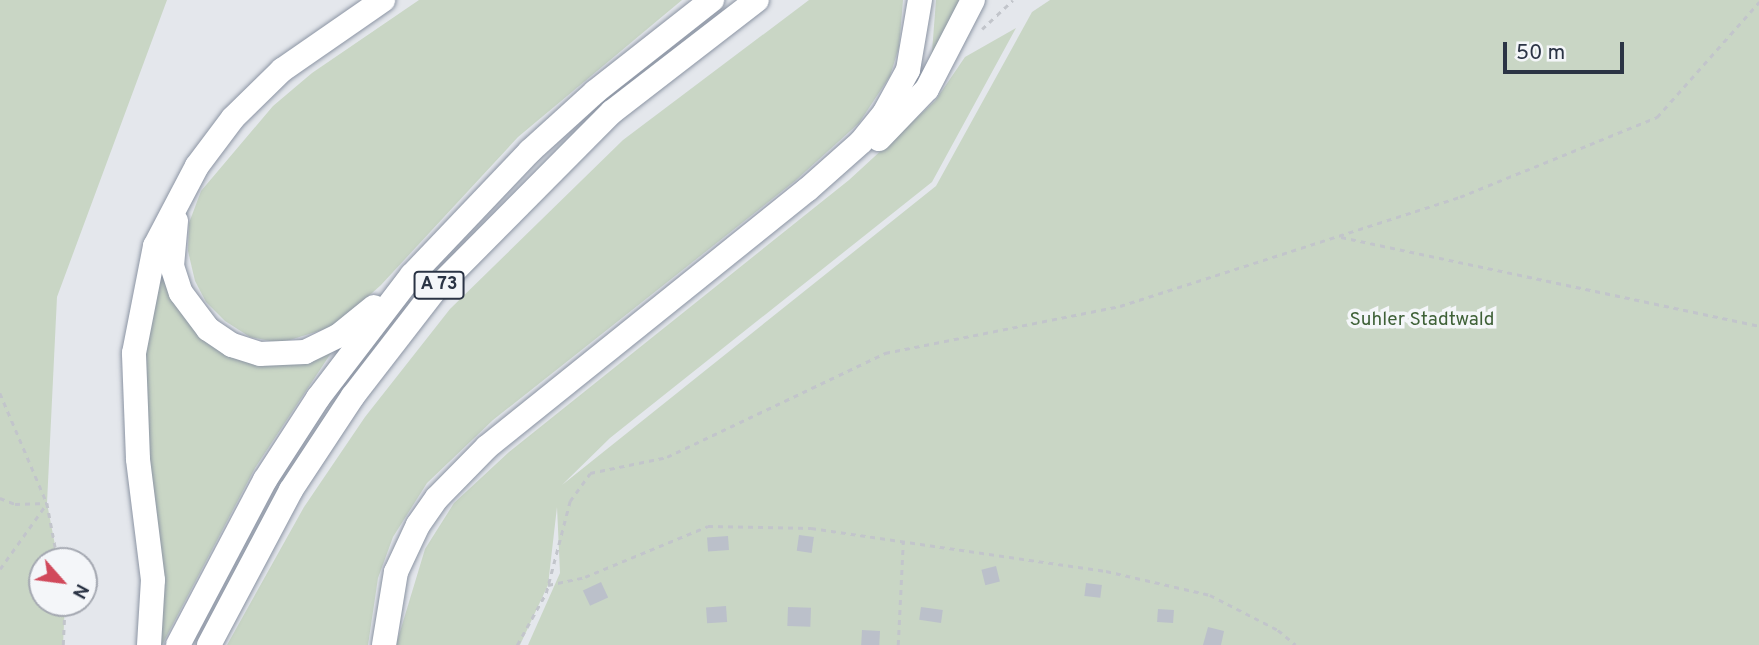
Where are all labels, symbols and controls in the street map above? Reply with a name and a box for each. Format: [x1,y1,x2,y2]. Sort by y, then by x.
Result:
scale bar [1507,28,1628,72]
text: 50 m [1516,40,1565,67]
road number: A 73 [413,270,465,300]
park label: Suhler Stadtwald [1349,310,1495,332]
north arrow [28,547,98,617]
text: N [66,579,94,603]

